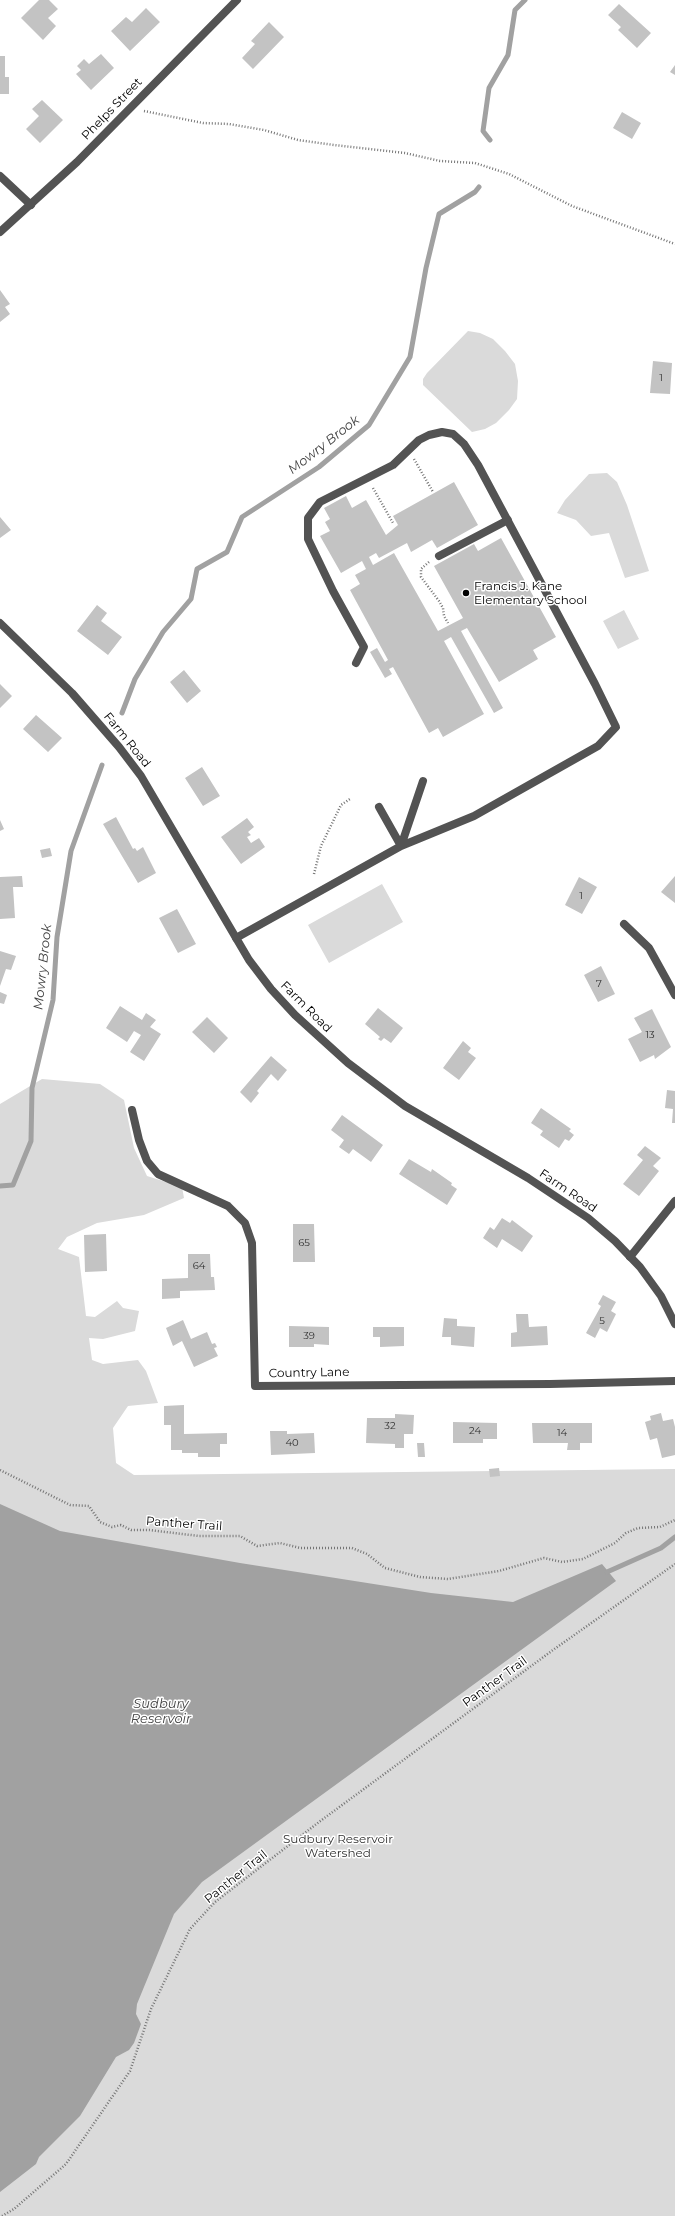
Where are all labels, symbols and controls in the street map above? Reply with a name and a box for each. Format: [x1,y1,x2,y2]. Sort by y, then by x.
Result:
street label: Phelps Street [79,75,145,143]
house number: 1 [659,372,663,384]
water label: Mowry Brook [285,412,363,478]
place label: Francis J. Kane Elementary School [474,579,587,607]
marker: Francis J. Kane Elementary School [461,588,471,598]
street label: Farm Road [101,710,153,770]
house number: 1 [579,890,583,902]
water label: Mowry Brook [31,923,55,1011]
street label: Farm Road [277,978,335,1036]
house number: 7 [596,978,602,990]
house number: 13 [645,1029,655,1041]
street label: Farm Road [536,1166,600,1216]
house number: 65 [298,1237,310,1249]
house number: 64 [193,1260,205,1272]
house number: 5 [599,1315,605,1327]
house number: 39 [303,1330,315,1342]
street label: Country Lane [269,1365,349,1381]
house number: 32 [384,1420,396,1432]
house number: 24 [469,1425,481,1437]
house number: 14 [557,1427,567,1439]
house number: 40 [285,1437,299,1449]
street label: Panther Trail [145,1514,223,1534]
street label: Panther Trail [460,1654,530,1710]
water label: Sudbury Reservoir [131,1696,191,1727]
park label: Sudbury Reservoir Watershed [283,1832,393,1860]
street label: Panther Trail [202,1847,270,1907]

